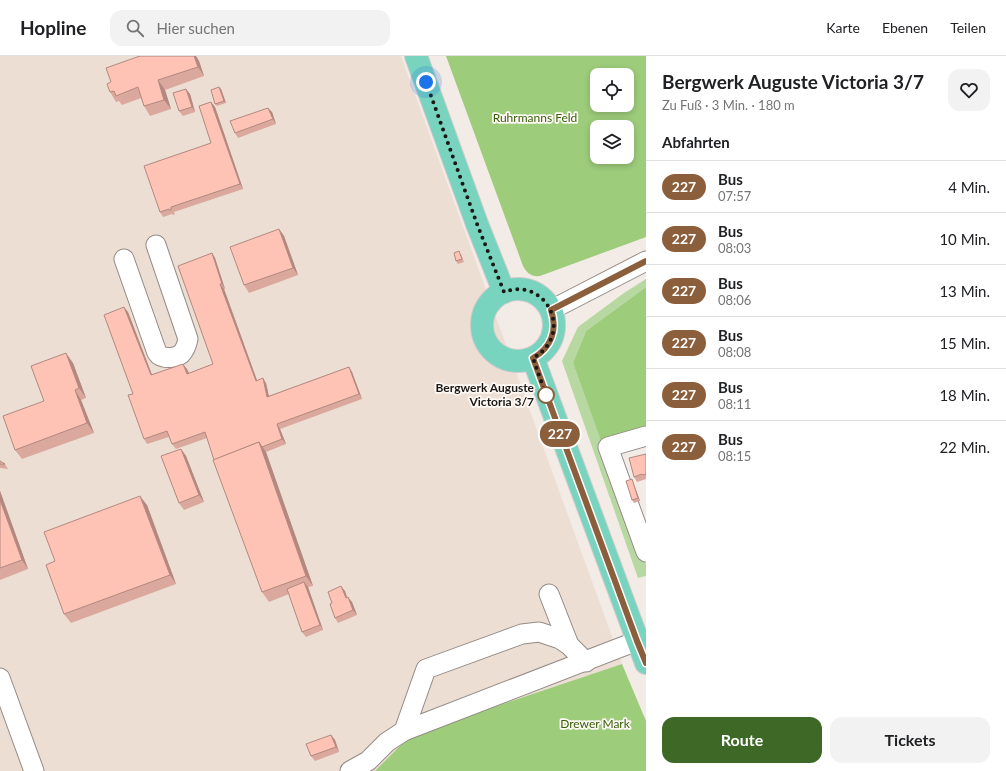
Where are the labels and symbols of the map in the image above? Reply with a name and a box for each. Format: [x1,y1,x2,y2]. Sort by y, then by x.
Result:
your location [416,72,436,92]
park label: Ruhrmanns Feld [493,110,577,125]
place label: Bergwerk Auguste Victoria 3/7 [436,380,535,409]
marker: Bergwerk Auguste Victoria 3/7 [537,386,555,404]
line badge: 227 [537,421,583,447]
park label: Drewer Mark [560,716,631,731]

